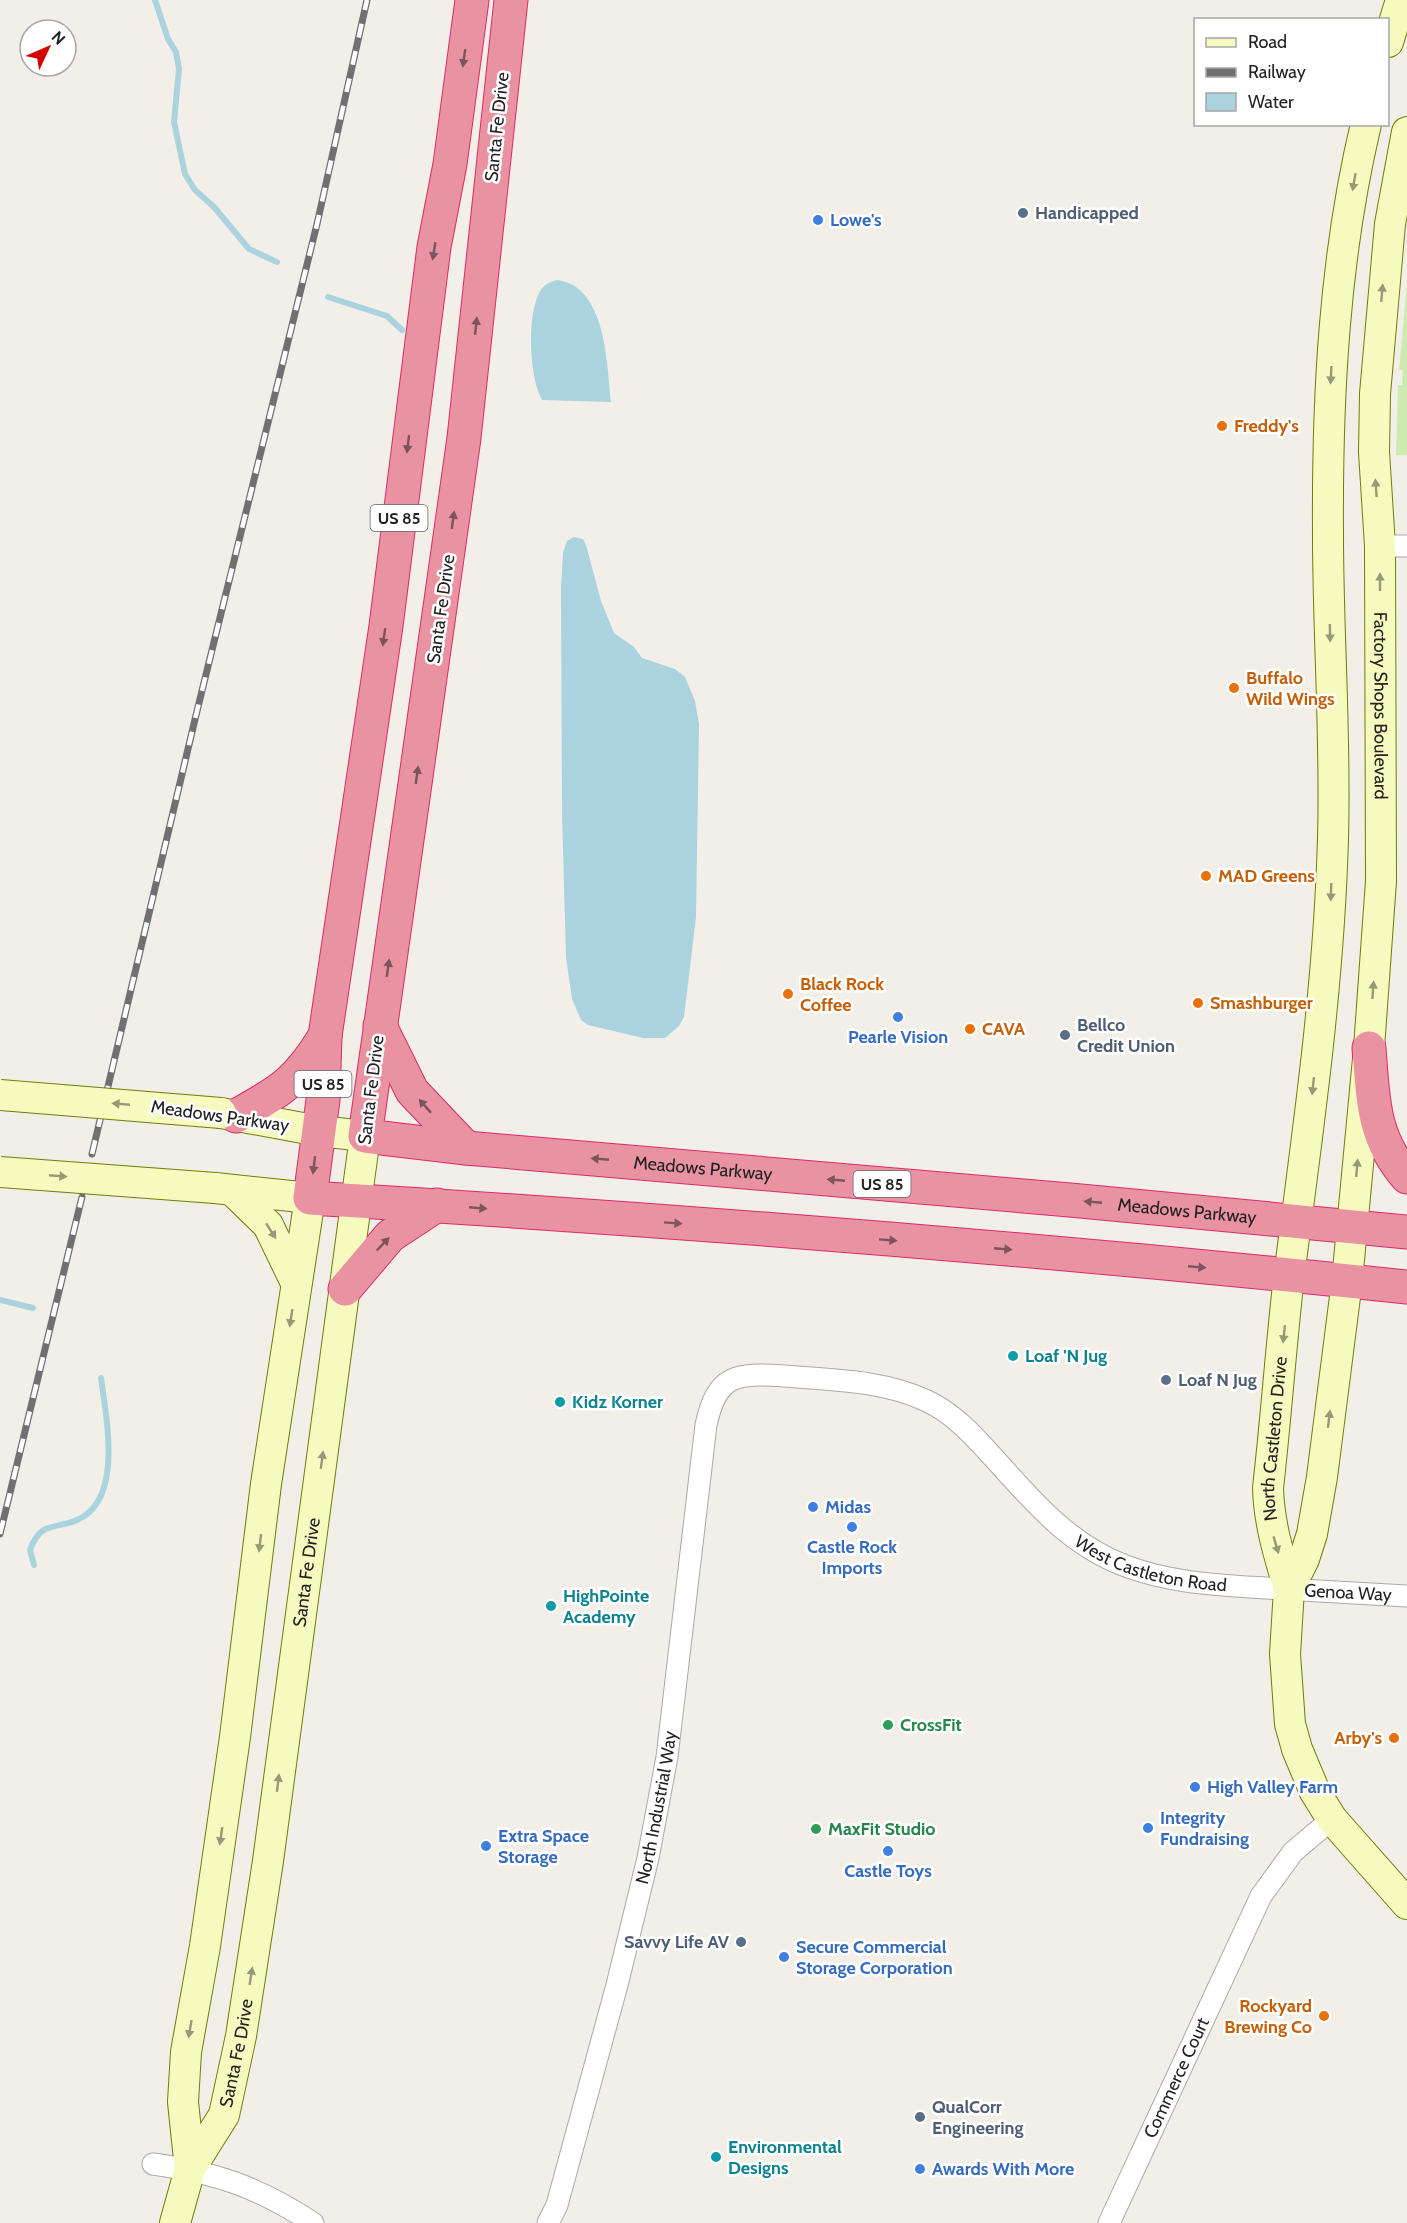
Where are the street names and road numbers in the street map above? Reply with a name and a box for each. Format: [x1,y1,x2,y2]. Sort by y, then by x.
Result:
street label: Santa Fe Drive [480,71,514,183]
road number: US 85 [370,505,428,531]
street label: Santa Fe Drive [422,553,460,665]
street label: Factory Shops Boulevard [1369,612,1392,800]
street label: Santa Fe Drive [353,1034,389,1146]
road number: US 85 [294,1071,352,1097]
street label: Meadows Parkway [149,1095,291,1137]
street label: Meadows Parkway [632,1151,773,1185]
road number: US 85 [854,1171,910,1197]
street label: Meadows Parkway [1117,1194,1257,1229]
street label: North Castleton Drive [1257,1355,1292,1522]
street label: Santa Fe Drive [288,1516,325,1628]
street label: West Castleton Road [1071,1530,1228,1596]
street label: Genoa Way [1304,1579,1392,1606]
street label: North Industrial Way [631,1730,681,1887]
street label: Santa Fe Drive [215,1997,258,2109]
street label: Commerce Court [1139,2014,1214,2142]

